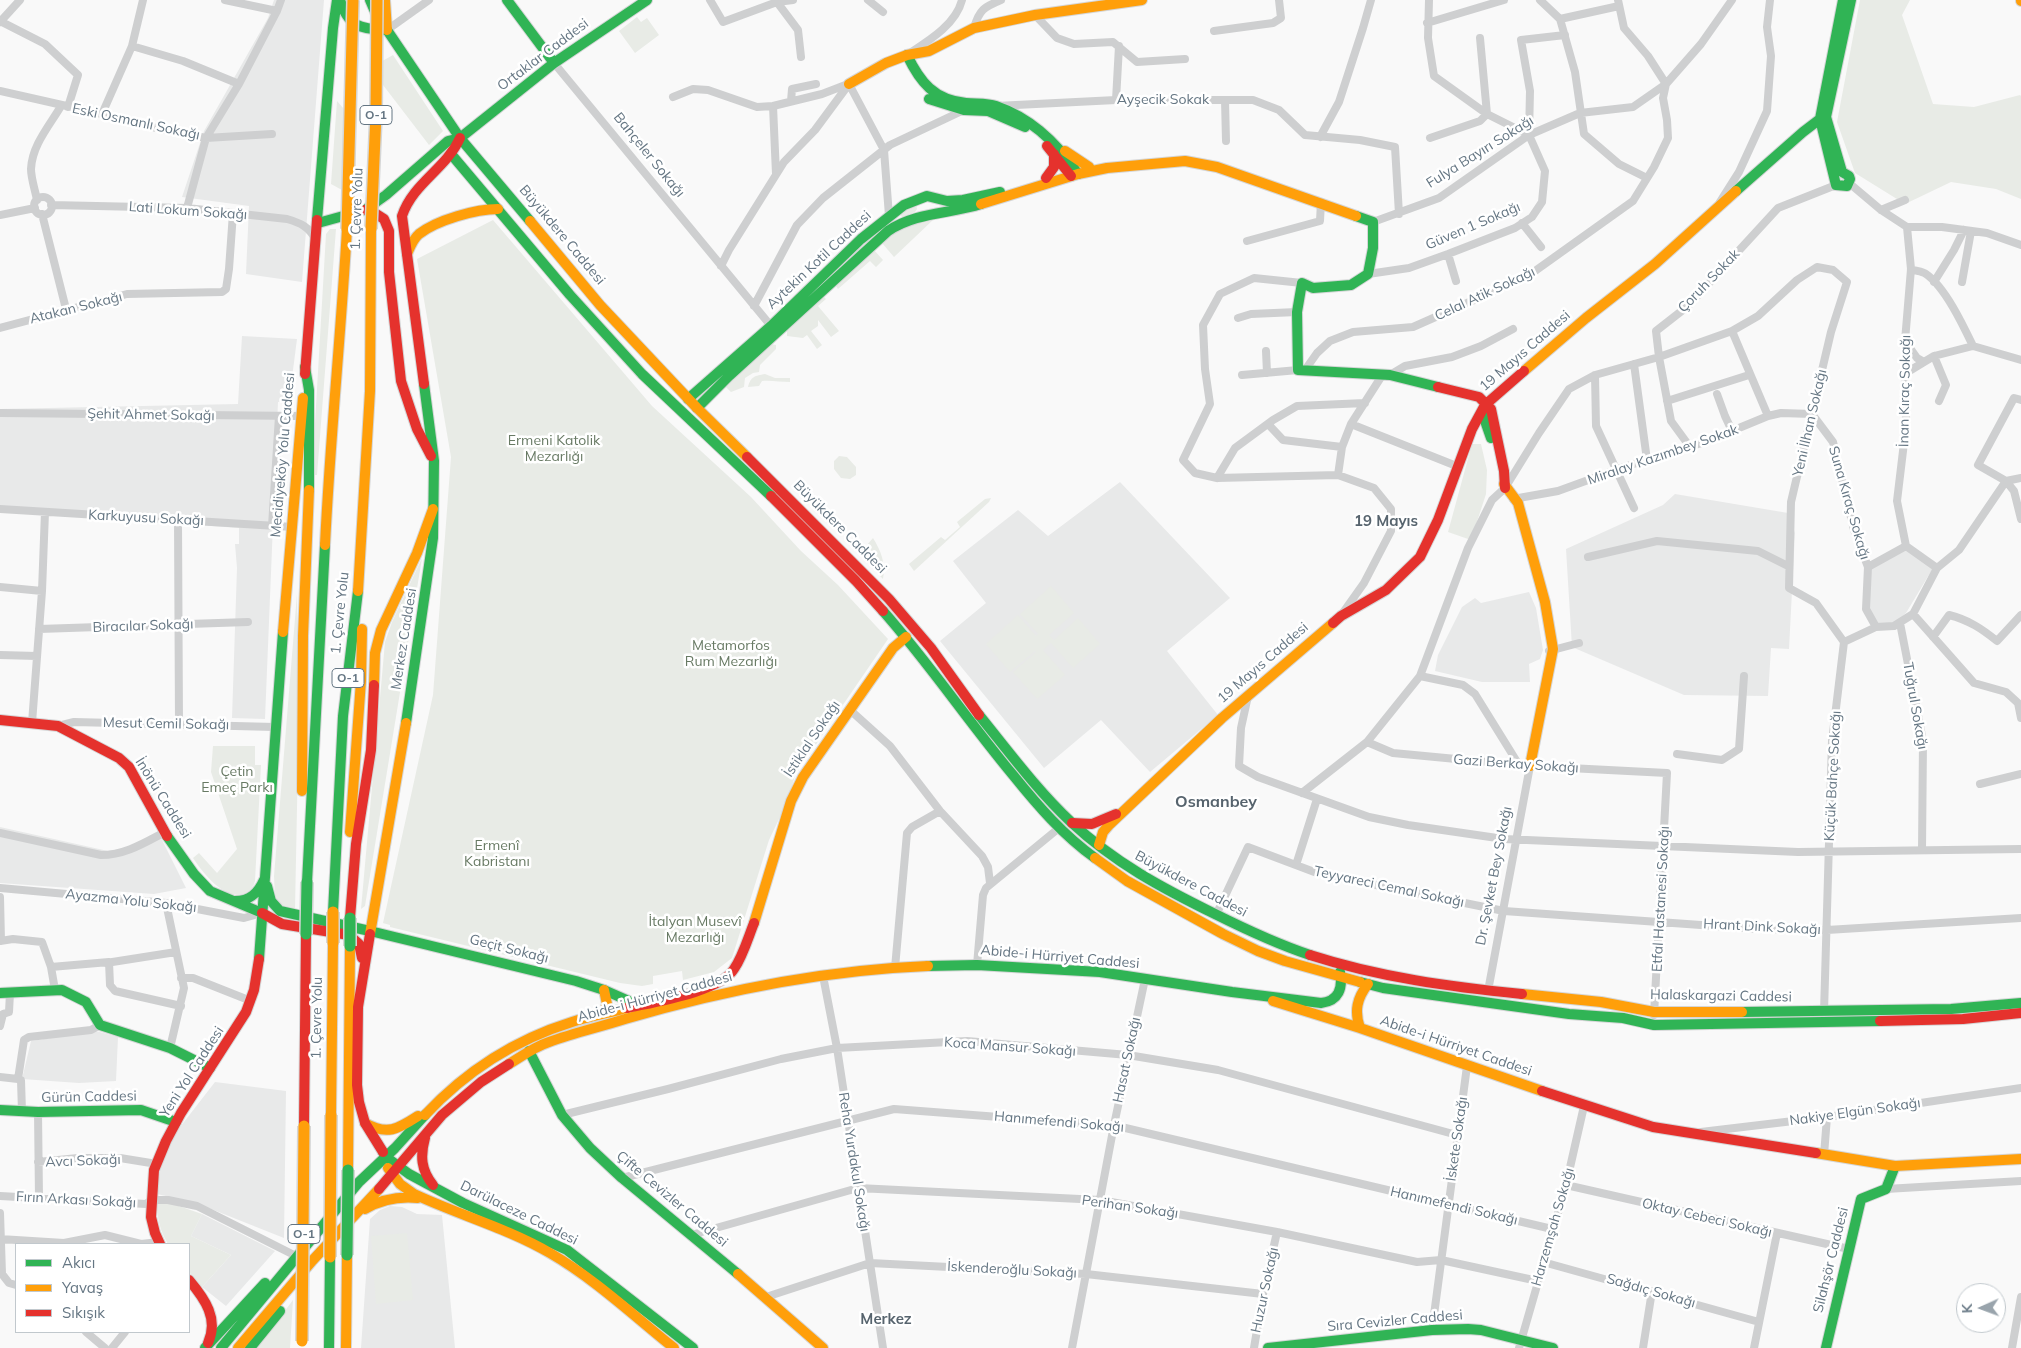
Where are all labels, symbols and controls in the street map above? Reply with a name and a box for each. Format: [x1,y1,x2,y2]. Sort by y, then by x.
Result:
street label: Ortaklar Caddesi [494,15,592,95]
street label: Ayşecik Sokak [1117,92,1209,108]
street label: Eski Osmanlı Sokağı [71,100,201,144]
road number: O-1 [360,106,392,124]
street label: Bahçeler Sokağı [610,109,688,201]
street label: Fulya Bayırı Sokağı [1423,112,1537,192]
street label: 1. Çevre Yolu [347,168,367,250]
street label: Büyükdere Caddesi [515,182,609,288]
street label: Lati Lokum Sokağı [128,198,248,224]
street label: Güven 1 Sokağı [1423,198,1523,254]
street label: Aytekin Kotil Caddesi [763,207,875,313]
street label: Çoruh Sokak [1675,246,1743,316]
street label: Celal Atik Sokağı [1432,263,1538,325]
street label: Atakan Sokağı [28,288,124,328]
street label: 19 Mayıs Caddesi [1476,307,1574,395]
street label: İnan Kıraç Sokağı [1896,335,1914,447]
street label: Yeni İlhan Sokağı [1789,368,1831,478]
street label: Mecidiyeköy Yolu Caddesi [267,372,299,538]
street label: Şehit Ahmet Sokağı [87,405,215,425]
street label: Miralay Kazımbey Sokak [1585,421,1741,489]
park label: Ermeni Katolik Mezarlığı [508,433,600,466]
street label: Suna Kıraç Sokağı [1825,444,1873,562]
street label: Büyükdere Caddesi [790,477,890,577]
street label: Karkuyusu Sokağı [88,507,204,529]
district label: 19 Mayıs [1354,512,1418,530]
street label: 1. Çevre Yolu [327,571,353,655]
street label: Merkez Caddesi [388,587,420,691]
street label: Biracılar Sokağı [92,616,194,636]
street label: 19 Mayıs Caddesi [1214,619,1312,707]
park label: Metamorfos Rum Mezarlığı [685,638,777,670]
street label: Tuğrul Sokağı [1899,661,1931,751]
road number: O-1 [332,668,364,688]
street label: İstiklal Sokağı [780,698,844,780]
street label: Küçük Bahçe Sokağı [1821,710,1845,842]
street label: Mesut Cemil Sokağı [103,714,229,734]
street label: Gazi Berkay Sokağı [1453,751,1579,777]
street label: İnönü Caddesi [131,754,195,842]
park label: Çetin Emeç Parkı [201,764,273,796]
district label: Osmanbey [1175,792,1257,812]
street label: Dr. Şevket Bey Sokağı [1472,805,1516,947]
street label: Etfal Hastanesi Sokağı [1649,826,1673,972]
park label: Ermenî Kabristanı [464,838,530,870]
street label: Büyükdere Caddesi [1132,847,1250,921]
street label: Teyyareci Cemal Sokağı [1312,863,1466,911]
street label: Ayazma Yolu Sokağı [65,886,197,916]
park label: İtalyan Musevî Mezarlığı [648,914,742,946]
street label: Hrant Dink Sokağı [1703,916,1821,938]
street label: Geçit Sokağı [468,931,550,967]
street label: Abide-i Hürriyet Caddesi [980,942,1140,972]
street label: Abide-i Hürriyet Caddesi [576,968,734,1026]
street label: 1. Çevre Yolu [308,977,326,1059]
street label: Halaskargazi Caddesi [1650,986,1792,1006]
street label: Abide-i Hürriyet Caddesi [1378,1012,1534,1080]
street label: Hasat Sokağı [1110,1016,1144,1104]
street label: Yeni Yol Caddesi [156,1023,228,1121]
street label: Koca Mansur Sokağı [944,1034,1076,1060]
street label: Gürün Caddesi [41,1088,137,1106]
street label: Reha Yurdakul Sokağı [835,1091,873,1233]
street label: Nakiye Elgün Sokağı [1788,1094,1922,1130]
street label: İskete Sokağı [1443,1096,1471,1182]
street label: Hanımefendi Sokağı [993,1108,1125,1136]
street label: Çifte Cevizler Caddesi [613,1148,731,1250]
street label: Avcı Sokağı [45,1151,121,1171]
street label: Harzemşah Sokağı [1528,1166,1578,1288]
street label: Darülaceze Caddesi [457,1177,581,1249]
street label: Hanımefendi Sokağı [1389,1183,1519,1229]
street label: Fırın Arkası Sokağı [16,1188,136,1212]
street label: Perihan Sokağı [1081,1192,1179,1222]
street label: Oktay Cebeci Sokağı [1640,1195,1774,1241]
street label: Silahşör Caddesi [1810,1206,1852,1314]
road number: O-1 [288,1224,320,1244]
legend [15,1243,190,1333]
street label: Huzur Sokağı [1248,1246,1282,1334]
text: Akıcı [62,1253,95,1272]
street label: İskenderoğlu Sokağı [947,1258,1077,1282]
street label: Sağdıç Sokağı [1605,1270,1697,1312]
text: Yavaş [62,1278,103,1297]
north arrow [1956,1283,2006,1333]
text: Sıkışık [62,1303,105,1322]
text: K [1958,1304,1976,1313]
street label: Sıra Cevizler Caddesi [1327,1307,1463,1335]
district label: Merkez [860,1310,912,1328]

